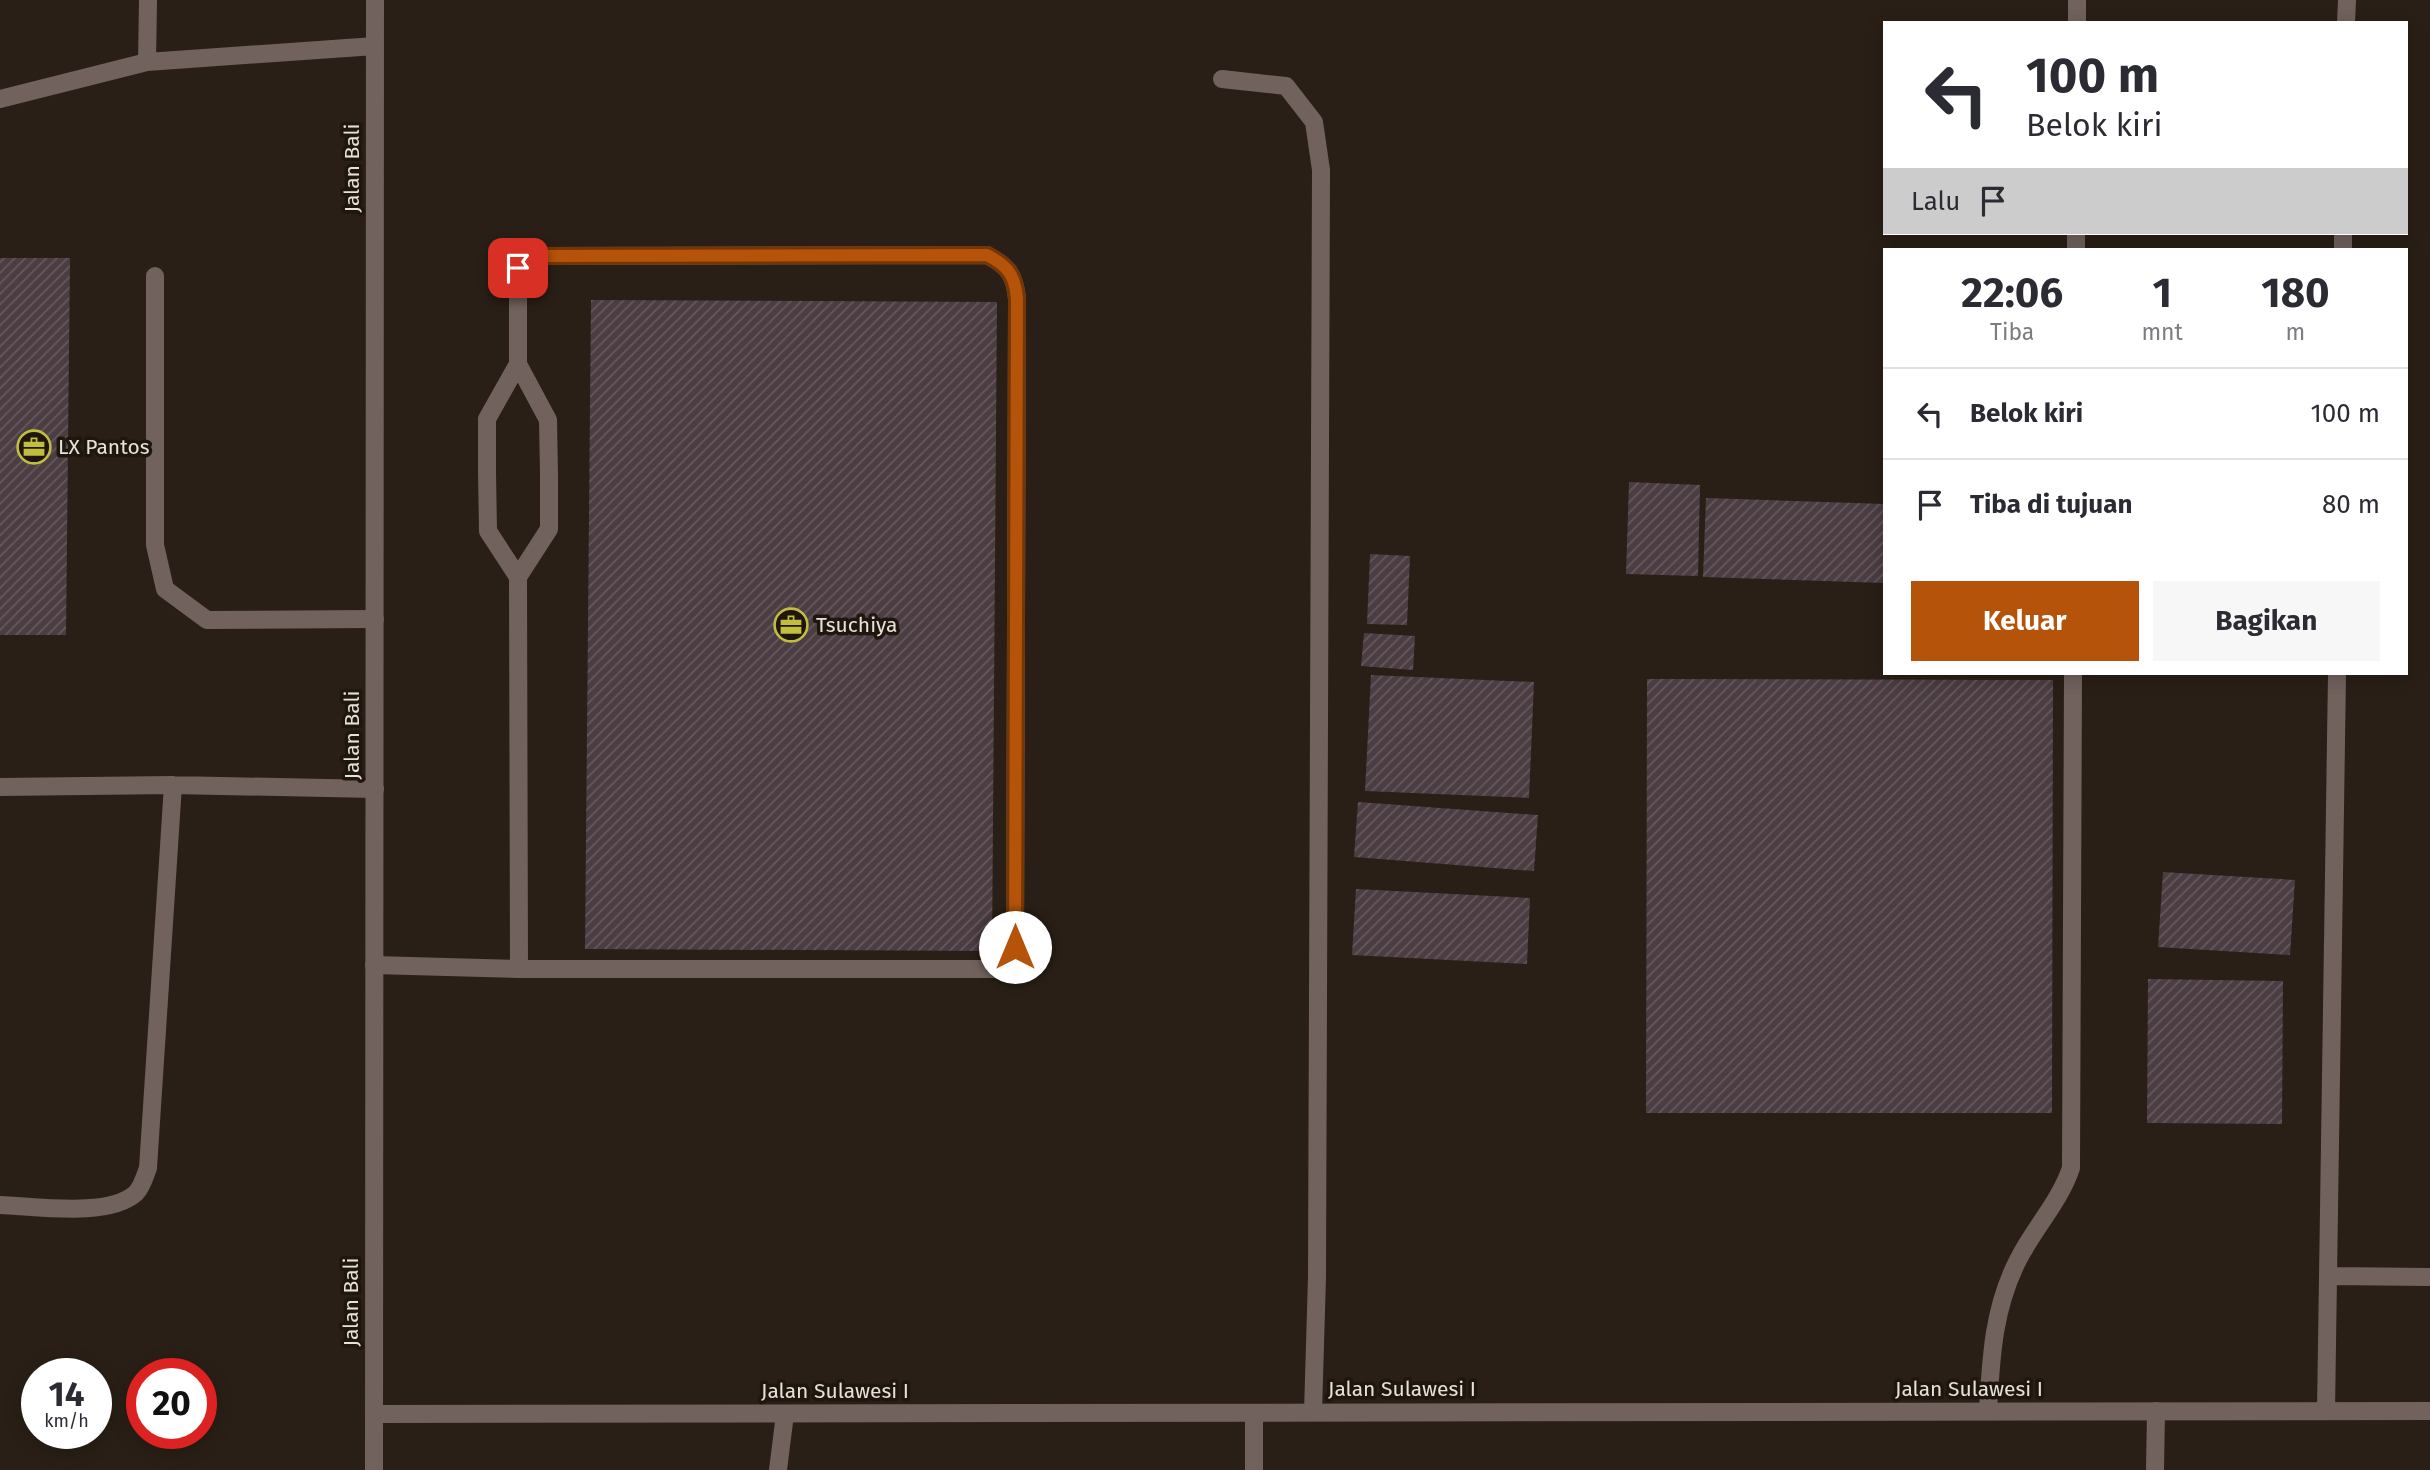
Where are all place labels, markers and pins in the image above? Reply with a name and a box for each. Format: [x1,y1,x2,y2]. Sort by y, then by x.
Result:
pin [488,238,548,298]
office icon: LX Pantos [15,428,53,466]
place label: LX Pantos [58,434,150,460]
office icon: Tsuchiya [772,606,810,644]
place label: Tsuchiya [816,612,898,638]

